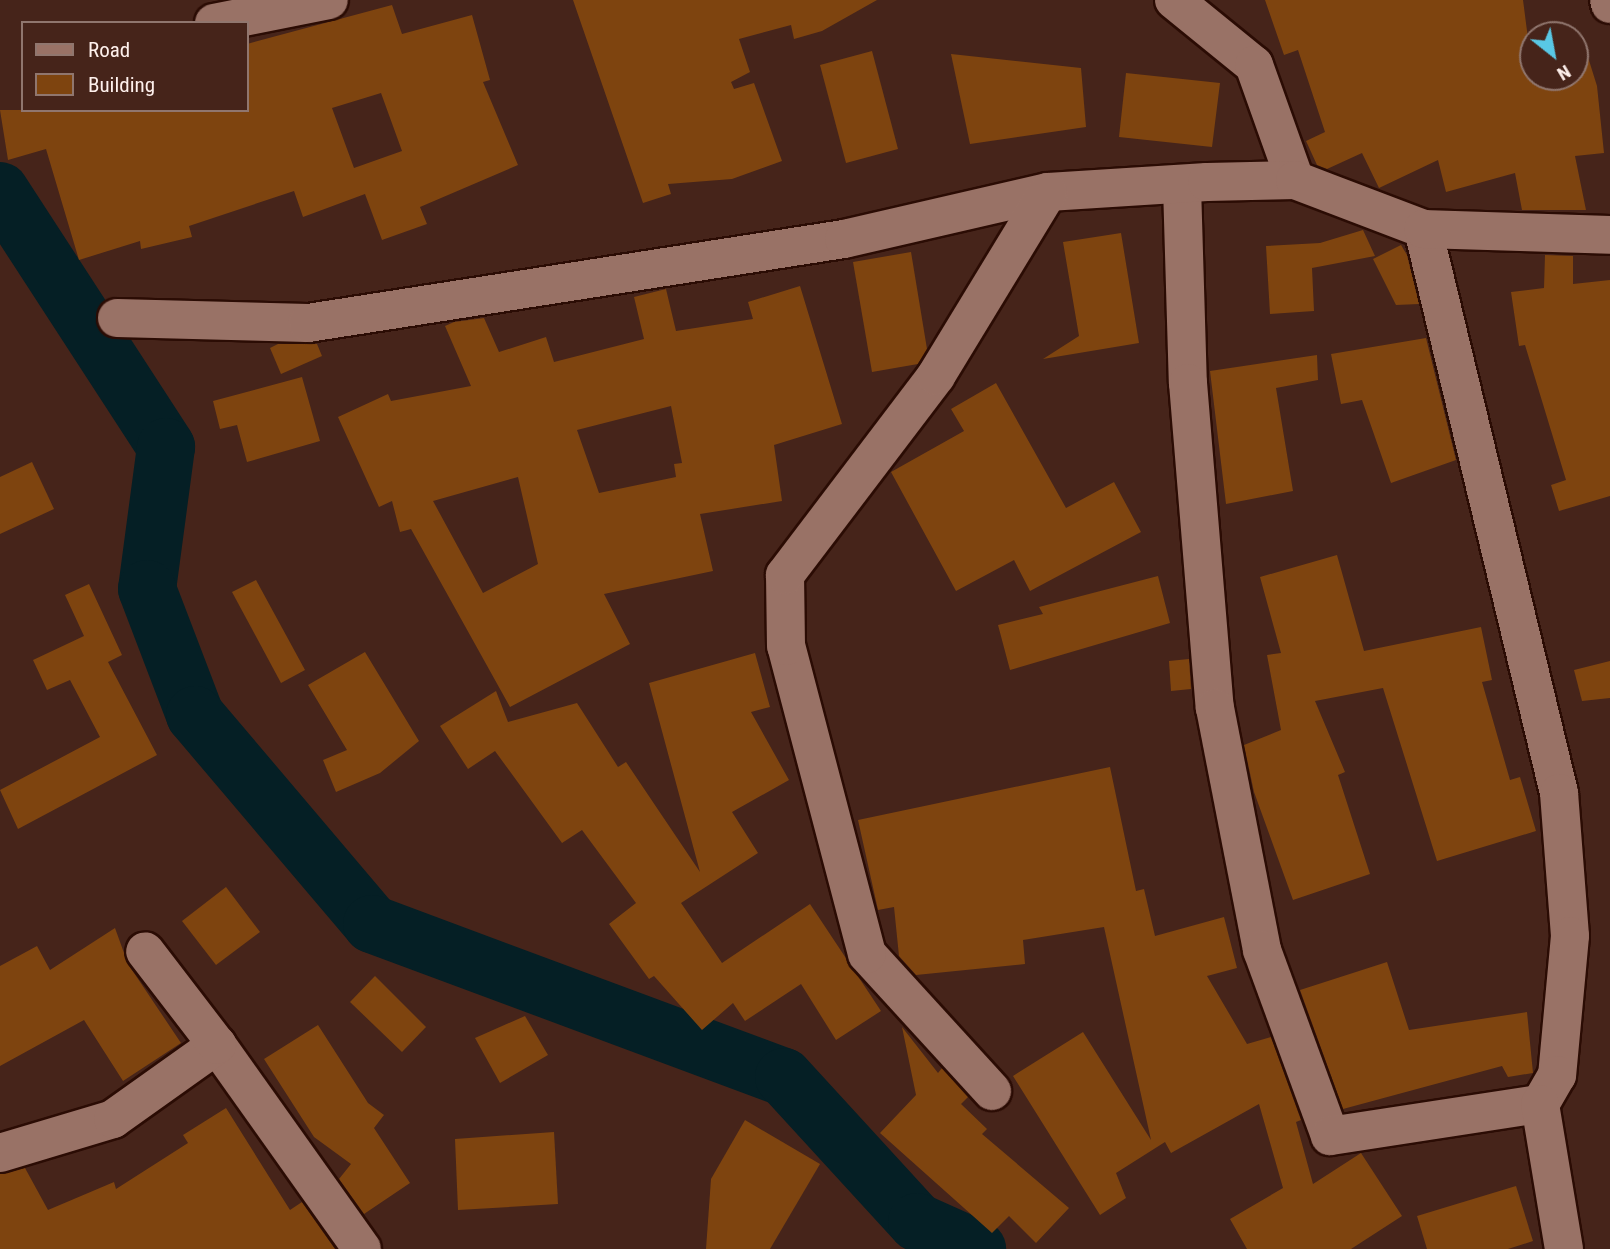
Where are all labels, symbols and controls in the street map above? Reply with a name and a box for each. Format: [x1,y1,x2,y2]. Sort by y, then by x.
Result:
legend [21,21,248,112]
north arrow [1519,21,1589,91]
text: Road [88,38,130,62]
text: N [1553,60,1575,86]
text: Building [88,73,155,97]

